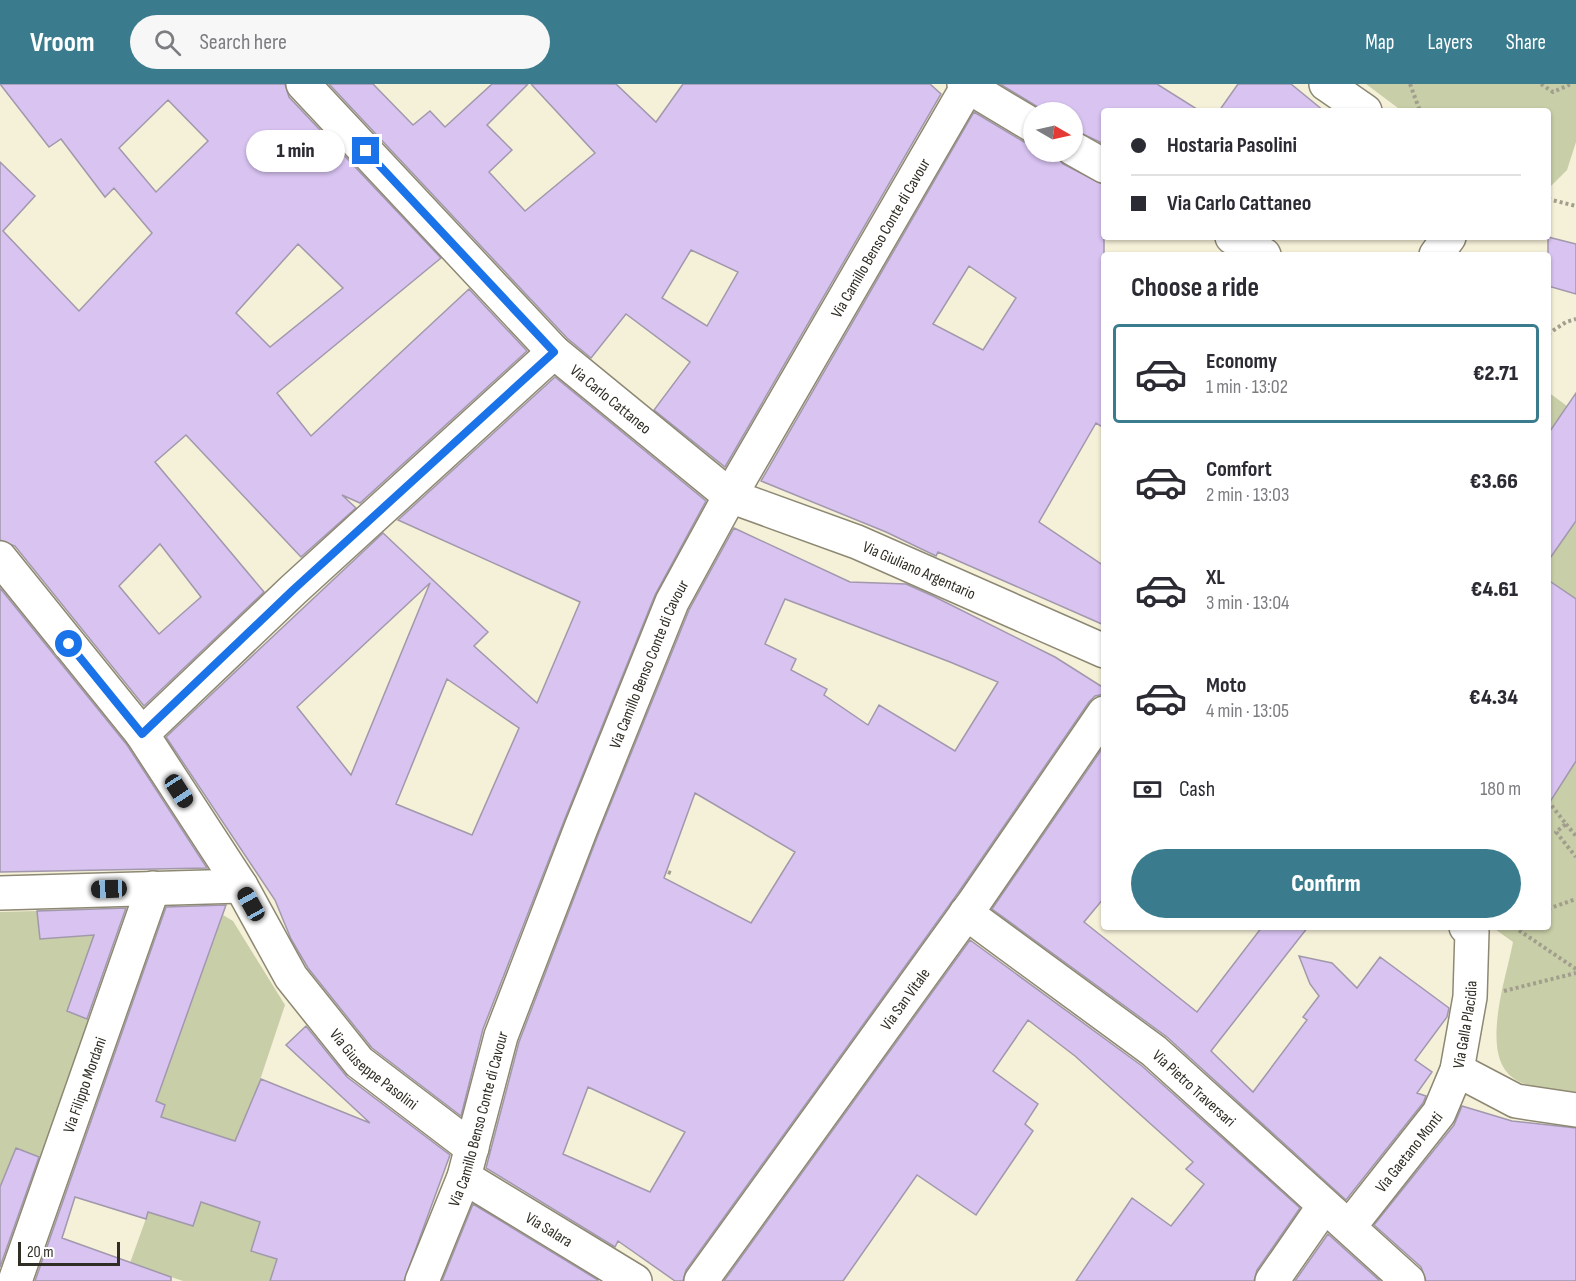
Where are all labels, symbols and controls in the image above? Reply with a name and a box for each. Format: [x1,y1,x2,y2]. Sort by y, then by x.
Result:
search box [130,15,550,69]
text: Vroom [30,26,94,59]
icon: search [151,26,184,59]
text: Search here [199,29,287,56]
text: Map [1365,30,1394,55]
text: Layers [1427,30,1473,55]
text: Share [1506,30,1546,55]
north arrow [1023,102,1083,162]
map controls [1023,102,1083,162]
callout: 1 min [246,130,345,172]
text: Hostaria Pasolini [1167,132,1297,159]
route end [352,137,379,164]
text: 1 min [276,139,315,163]
street label: Via Camillo Benso Conte di Cavour [828,155,935,321]
text: Via Carlo Cattaneo [1167,190,1311,217]
text: Choose a ride [1131,272,1259,304]
icon: car [1134,347,1188,401]
text: Economy [1206,348,1277,375]
text: €2.71 [1473,360,1518,387]
street label: Via Carlo Cattaneo [566,361,654,439]
text: 1 min · 13:02 [1206,375,1288,399]
icon: car [1134,455,1188,509]
text: Comfort [1206,456,1272,483]
text: €3.66 [1470,468,1518,495]
text: 2 min · 13:03 [1206,483,1289,507]
street label: Via Giuliano Argentario [860,538,978,604]
icon: car [1134,563,1188,617]
text: XL [1206,564,1225,591]
text: €4.61 [1471,576,1518,603]
street label: Via Camillo Benso Conte di Cavour [606,577,693,752]
text: 3 min · 13:04 [1206,591,1289,615]
route start [55,630,82,657]
icon: car [1134,671,1188,725]
text: Moto [1206,672,1246,699]
text: €4.34 [1469,684,1518,711]
text: 4 min · 13:05 [1206,699,1289,723]
car [162,771,196,811]
icon: cash [1131,773,1164,806]
text: Cash [1179,776,1215,803]
text: 180 m [1480,777,1521,801]
button: Confirm [1131,849,1521,918]
car [91,879,127,899]
car [234,884,268,924]
street label: Via San Vitale [877,965,935,1034]
street label: Via Galla Placidia [1449,980,1481,1070]
street label: Via Giuseppe Pasolini [325,1025,421,1114]
street label: Via Camillo Benso Conte di Cavour [445,1028,513,1210]
street label: Via Filippo Mordani [60,1035,111,1136]
street label: Via Pietro Traversari [1148,1046,1239,1131]
street label: Via Gaetano Monti [1372,1108,1447,1197]
street label: Via Salara [522,1209,576,1252]
scale bar [18,1239,120,1266]
text: 20 m [27,1243,54,1262]

